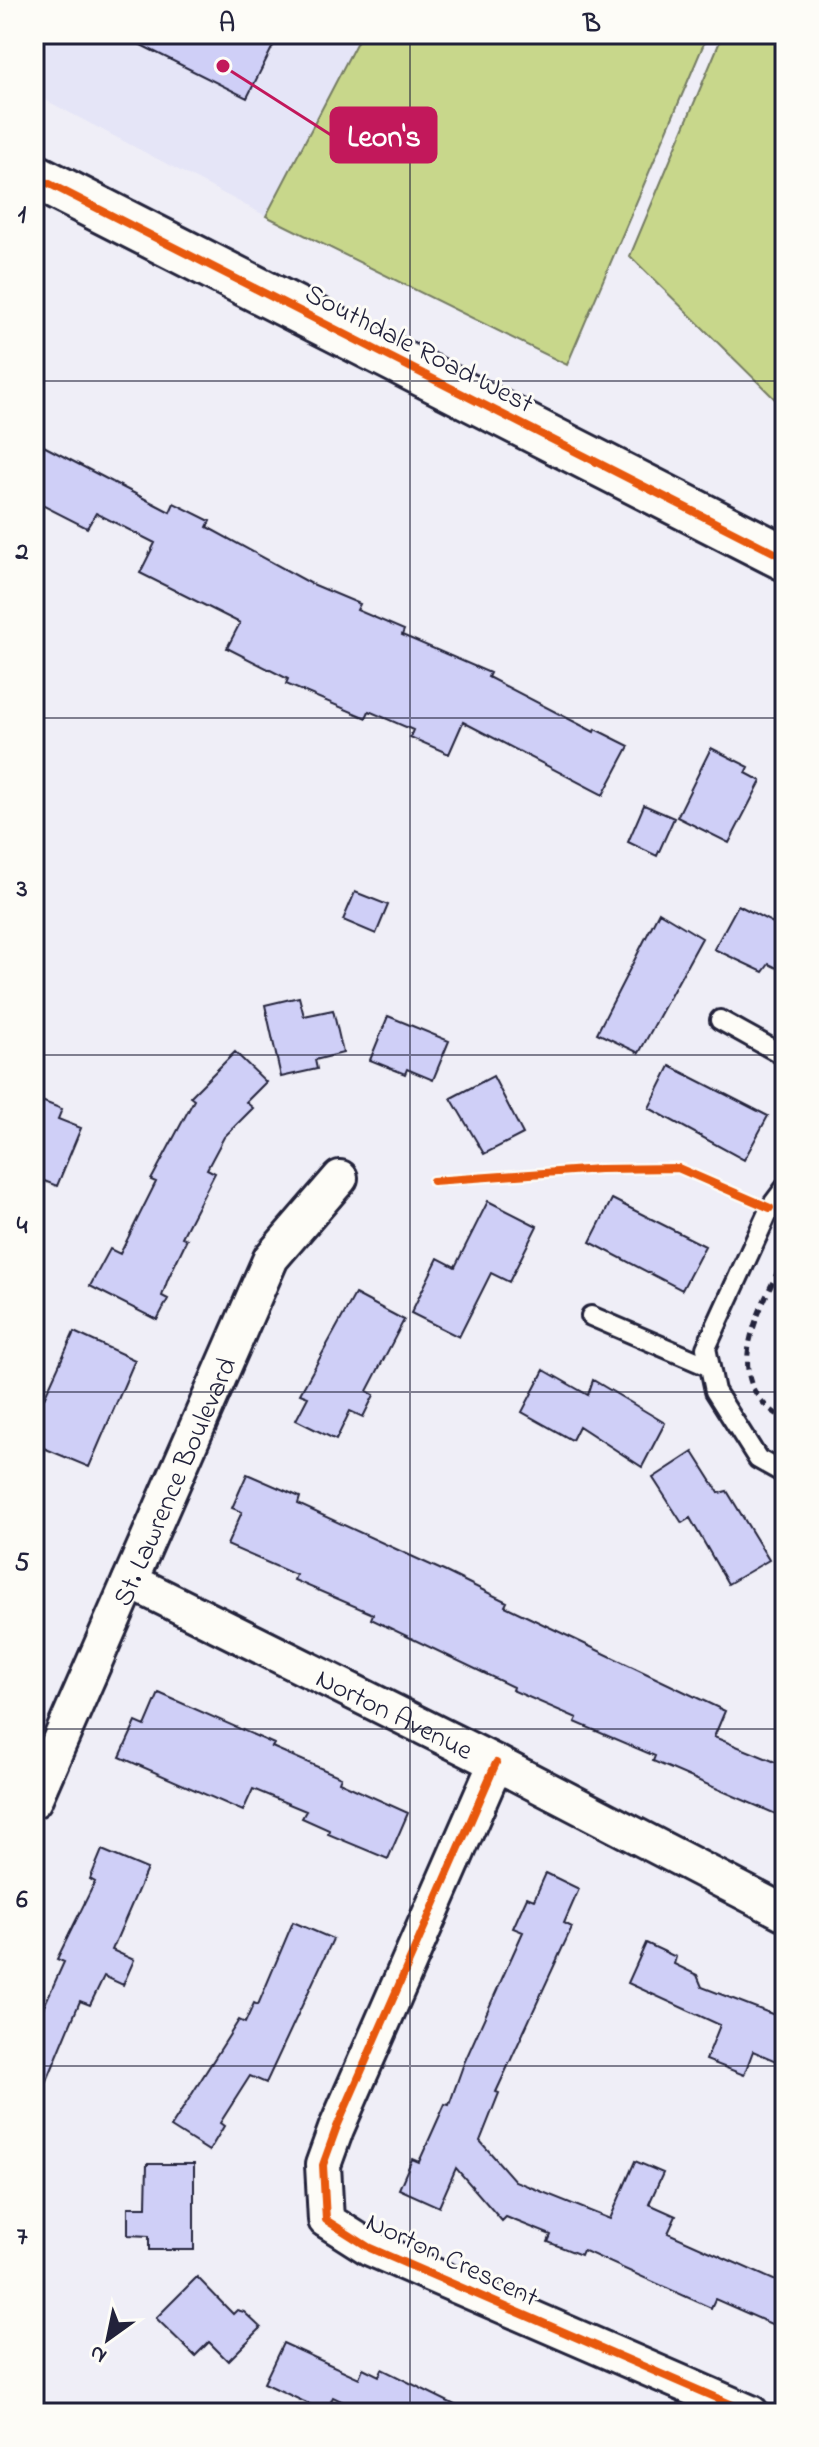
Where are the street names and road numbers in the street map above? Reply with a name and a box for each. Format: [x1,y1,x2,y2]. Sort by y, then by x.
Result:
street label: Southdale Road West [297,275,540,426]
street label: St. Lawrence Boulevard [104,1351,249,1614]
street label: Norton Avenue [308,1660,479,1772]
street label: Norton Crescent [359,2203,544,2319]

